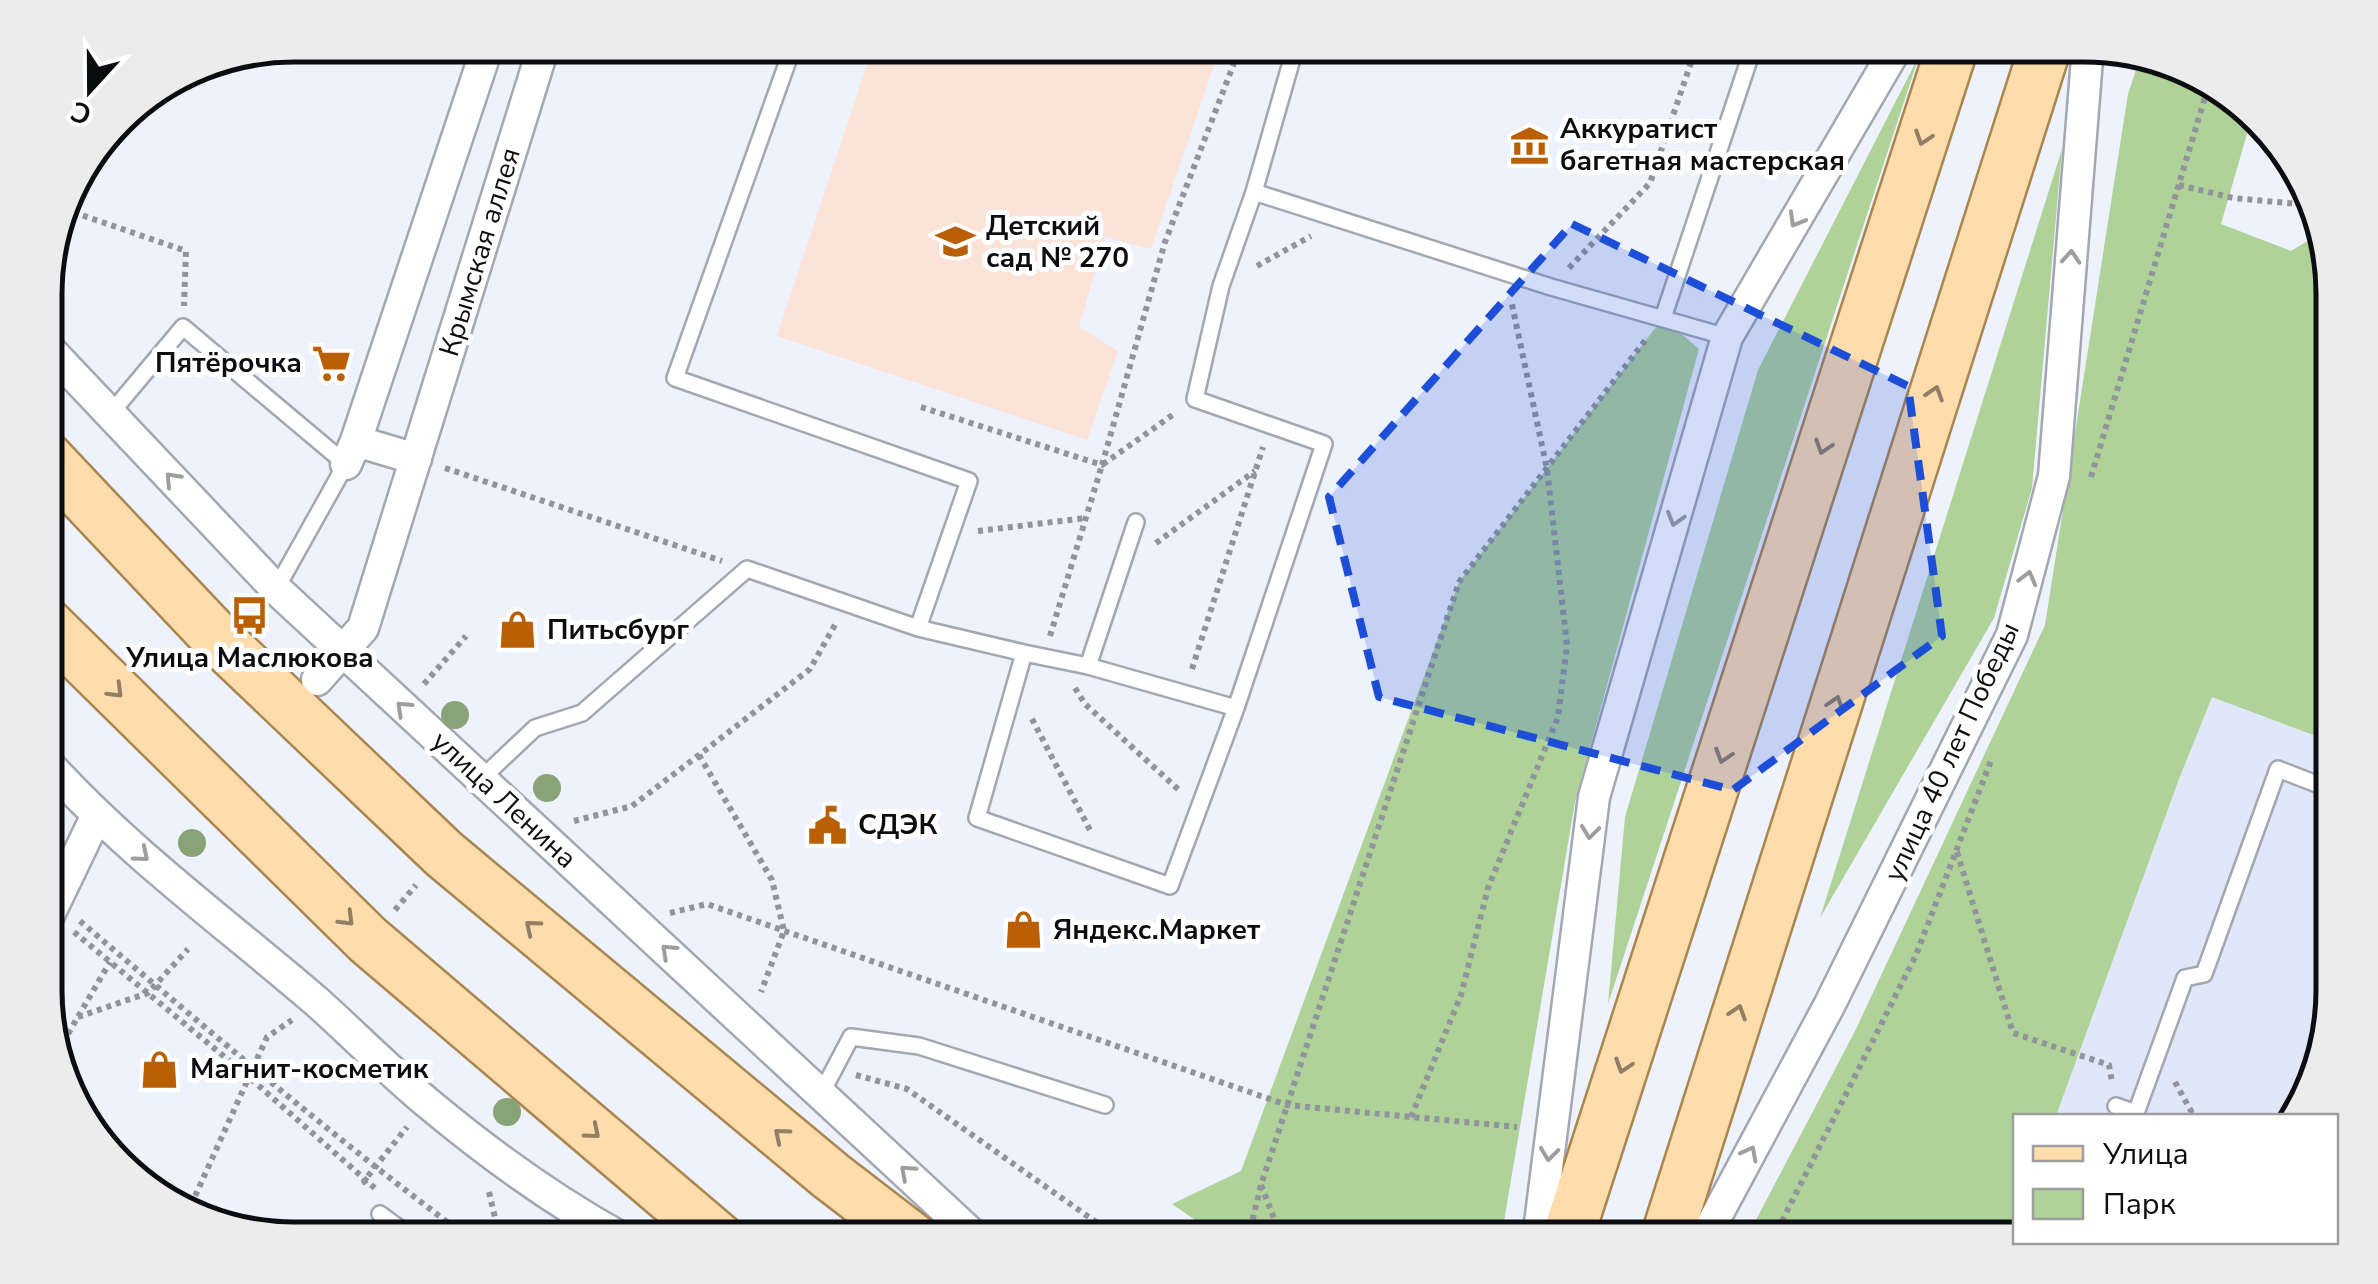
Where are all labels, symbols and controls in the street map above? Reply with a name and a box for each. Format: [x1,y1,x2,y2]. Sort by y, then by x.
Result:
north arrow [40,40,140,140]
text: С [66,91,97,134]
place label: Аккуратист багетная мастерская [1560,110,1845,180]
museum icon: Аккуратист багетная мастерская [1509,124,1551,166]
one-way arrow [1914,128,1934,145]
street label: Крымская аллея [430,143,530,361]
place label: Детский сад № 270 [986,207,1129,277]
one-way arrow [1789,209,1808,227]
school or university icon: Детский сад № 270 [935,221,977,263]
one-way arrow [2060,248,2082,264]
supermarket icon: Пятёрочка [311,342,353,384]
place label: Пятёрочка [155,344,302,382]
one-way arrow [1923,385,1944,402]
one-way arrow [1814,438,1835,455]
one-way arrow [166,472,184,491]
one-way arrow [1666,509,1687,526]
one-way arrow [2016,570,2037,587]
bus stop icon: Улица Маслюкова [229,594,271,636]
shop icon: Питьсбург [496,609,538,651]
place label: Питьсбург [547,611,689,649]
street label: улица 40 лет Победы [1875,616,2029,888]
place label: Улица Маслюкова [125,639,374,677]
one-way arrow [104,679,122,697]
one-way arrow [1825,695,1845,712]
one-way arrow [396,701,415,719]
street label: улица Ленина [423,723,585,877]
one-way arrow [1714,747,1735,764]
public building icon: СДЭК [807,804,849,846]
place label: СДЭК [858,806,937,844]
one-way arrow [1580,824,1601,840]
one-way arrow [130,843,148,861]
one-way arrow [336,908,354,926]
shop icon: Яндекс.Маркет [1002,909,1044,951]
place label: Яндекс.Маркет [1053,911,1261,949]
one-way arrow [525,921,543,939]
one-way arrow [661,945,679,963]
one-way arrow [1726,1005,1747,1022]
shop icon: Магнит-косметик [139,1048,181,1090]
place label: Магнит-косметик [190,1050,429,1088]
one-way arrow [1614,1056,1635,1073]
legend [2013,1114,2338,1244]
one-way arrow [582,1120,600,1138]
one-way arrow [775,1129,793,1147]
text: Улица [2102,1134,2189,1175]
one-way arrow [1738,1145,1757,1163]
one-way arrow [1539,1147,1560,1163]
one-way arrow [900,1165,919,1183]
text: Парк [2103,1184,2176,1225]

